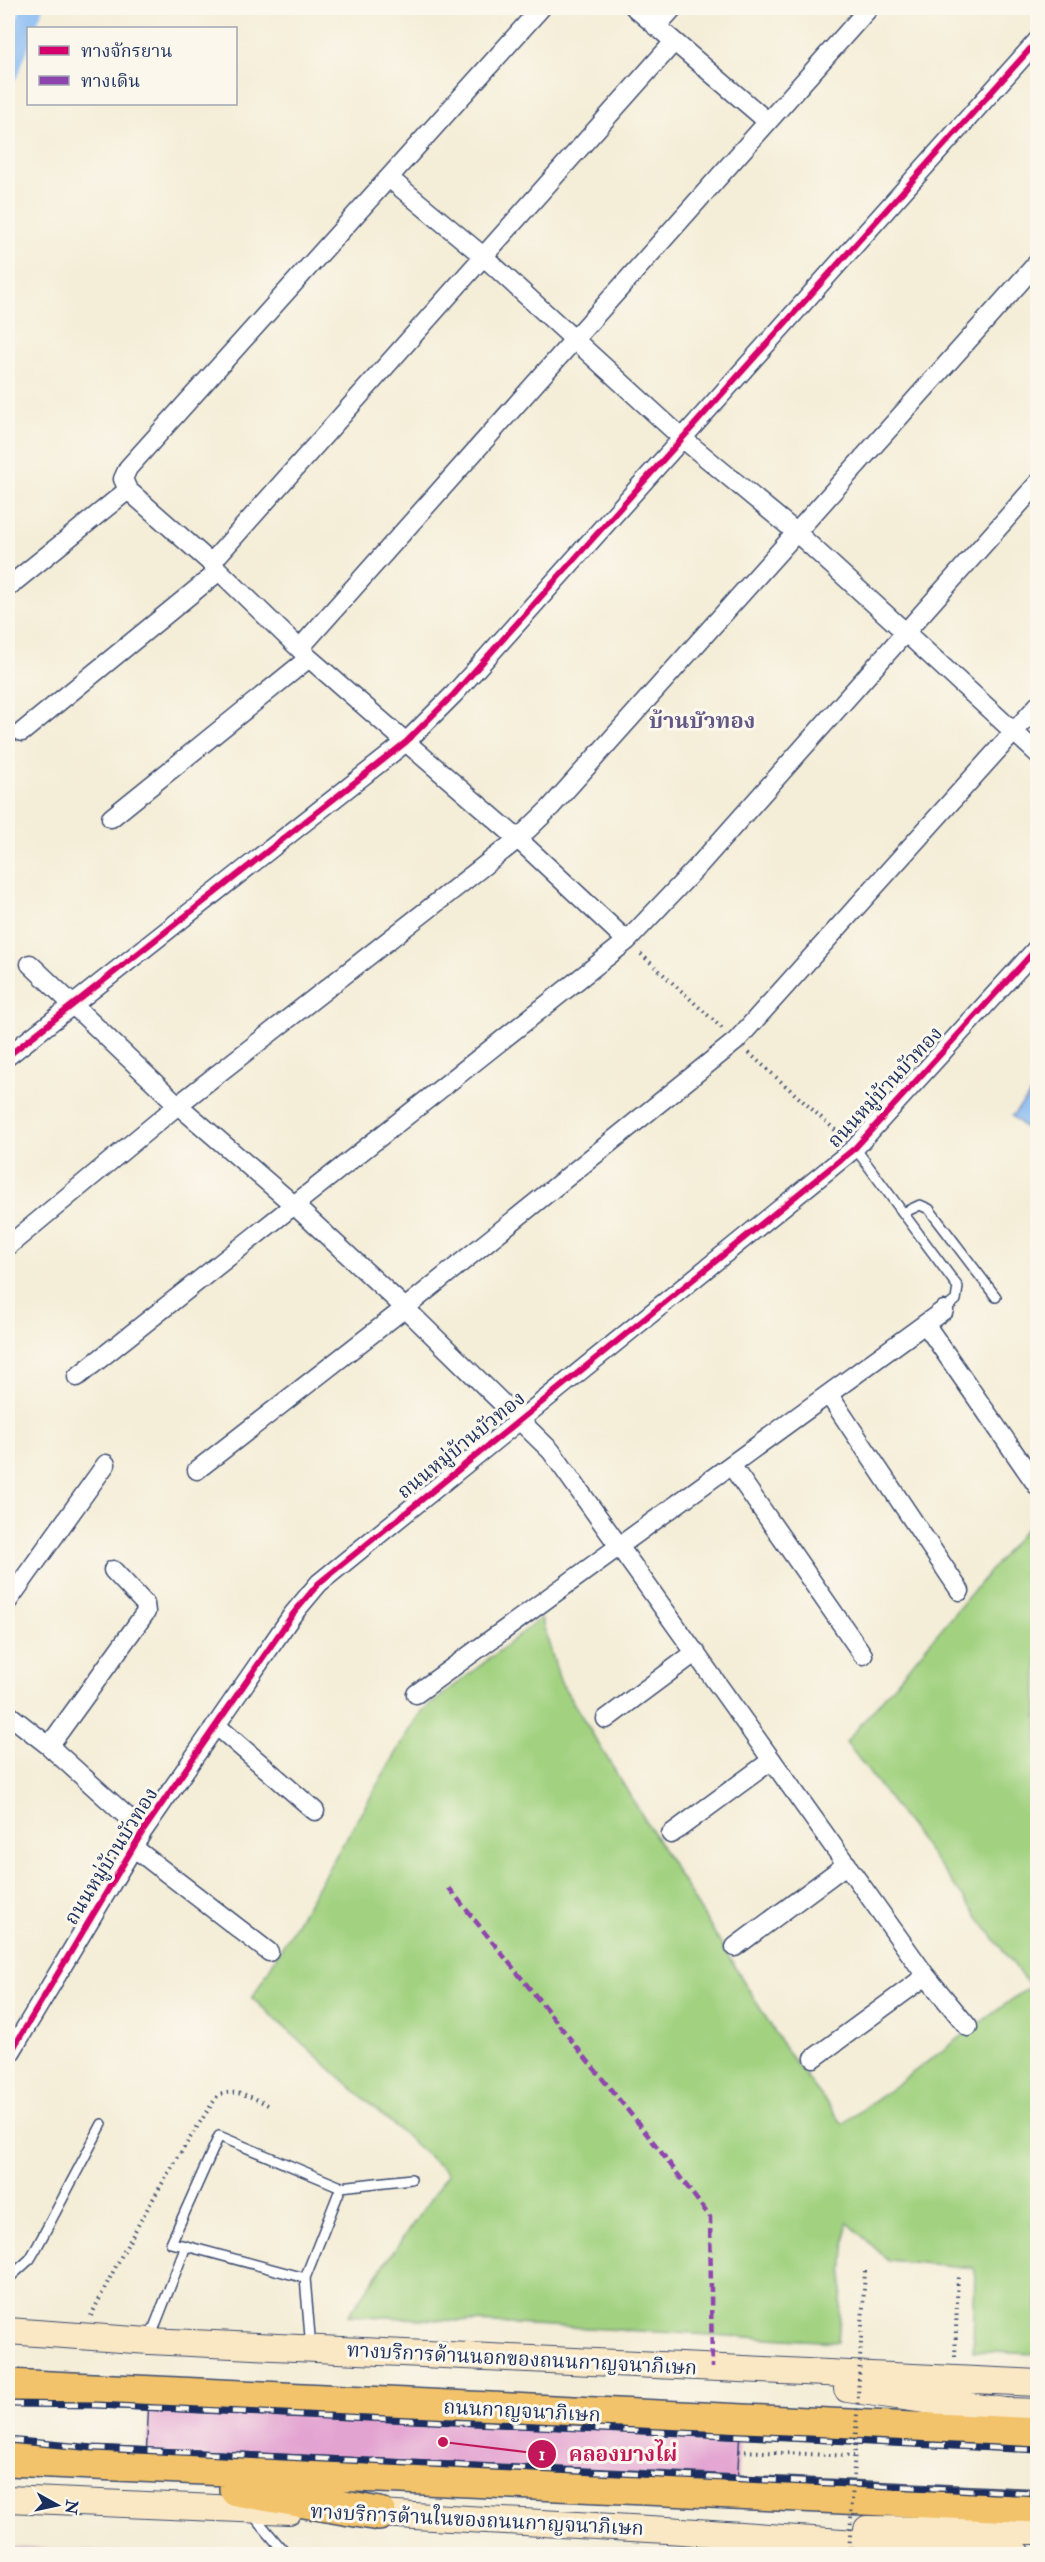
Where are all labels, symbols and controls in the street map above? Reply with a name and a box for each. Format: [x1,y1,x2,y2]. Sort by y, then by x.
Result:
legend [27,27,237,105]
text: ทางจักรยาน [81,40,172,63]
text: ทางเดิน [81,70,140,93]
district label: บ้านบัวทอง [649,707,755,735]
street label: ถนนหมู่บ้านบัวทอง [822,1021,948,1153]
street label: ถนนหมู่บ้านบัวทอง [392,1386,530,1504]
street label: ถนนหมู่บ้านบัวทอง [59,1783,163,1929]
street label: ทางบริการด้านนอกของถนนกาญจนาภิเษก [346,2337,698,2381]
street label: ถนนกาญจนาภิเษก [443,2394,601,2428]
callout: คลองบางไผ่ [527,2435,690,2474]
text: คลองบางไผ่ [569,2439,677,2468]
text: 1 [539,2443,545,2466]
north arrow [27,2475,87,2535]
text: N [60,2497,82,2516]
street label: ทางบริการด้านในของถนนกาญจนาภิเษก [310,2498,644,2541]

